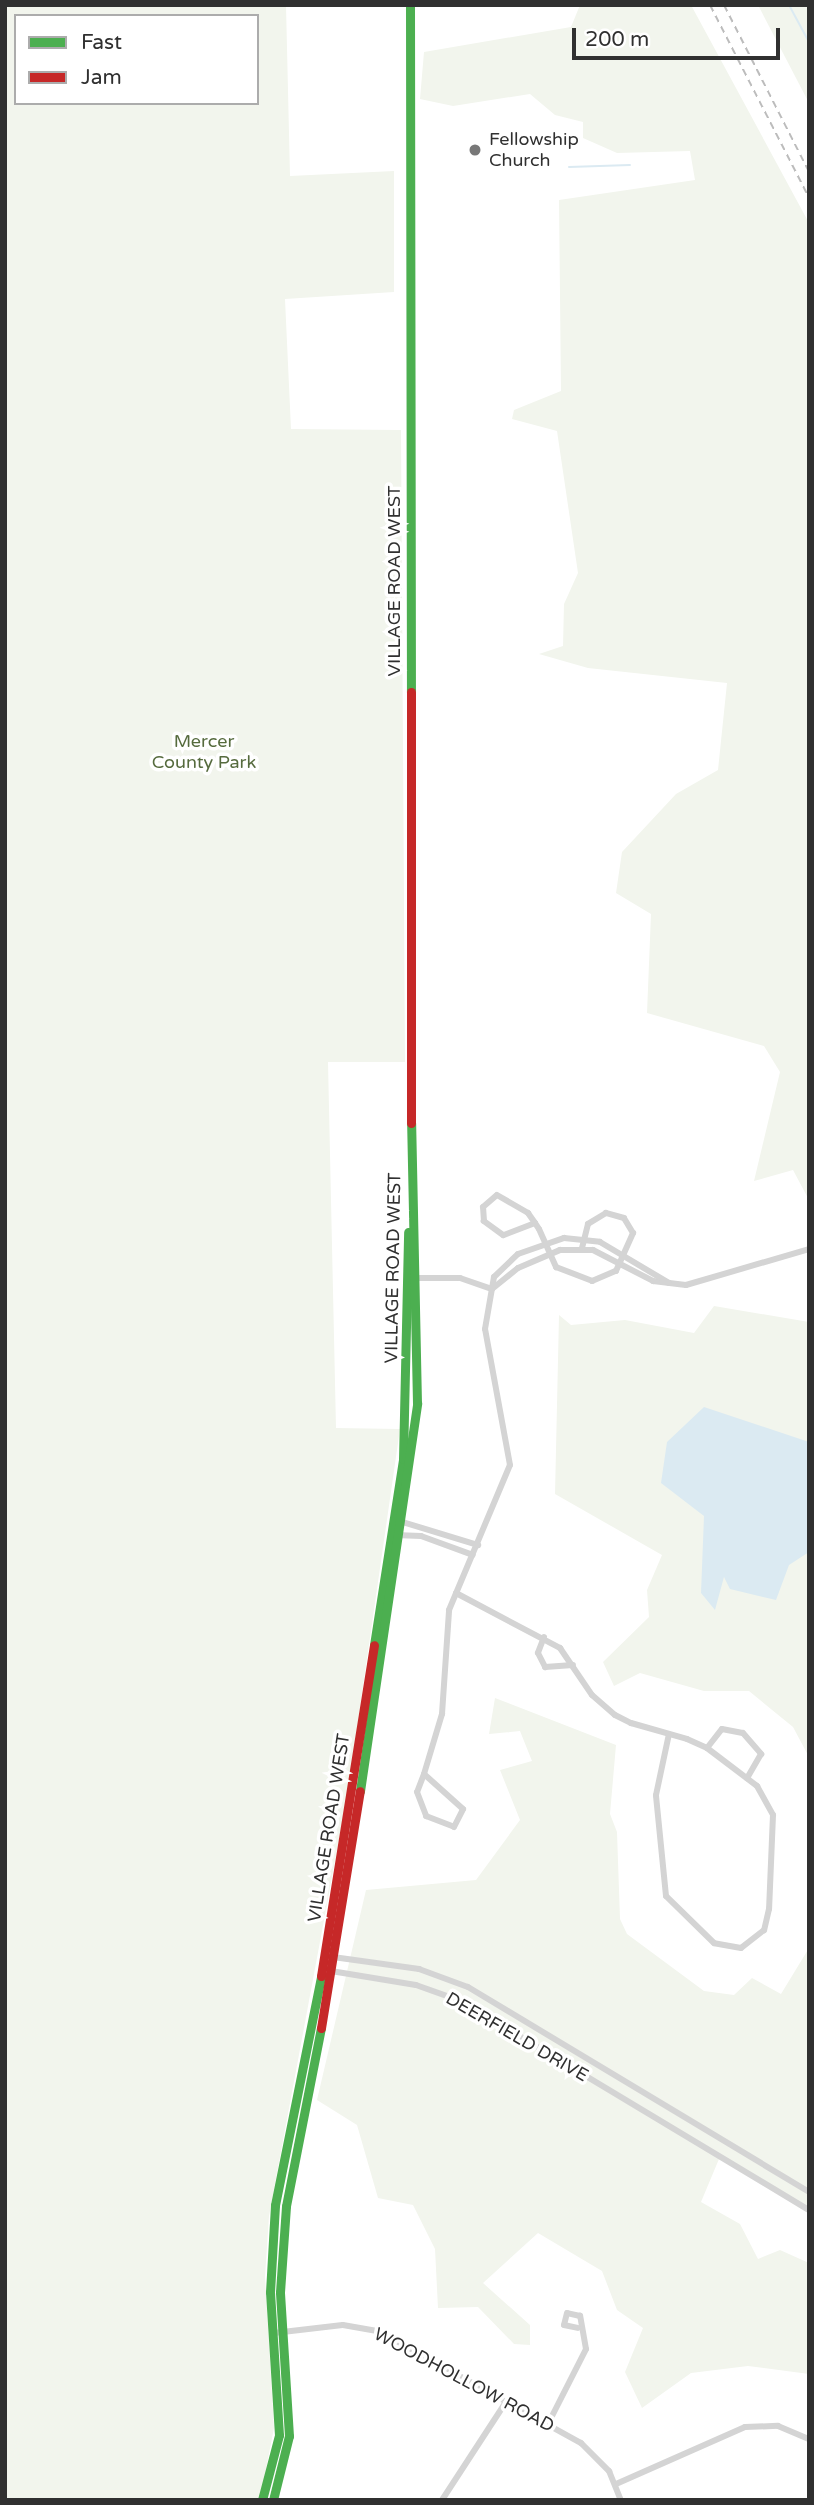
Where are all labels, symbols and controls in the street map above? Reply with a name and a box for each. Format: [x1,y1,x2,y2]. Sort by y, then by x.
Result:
legend [14,14,259,105]
scale bar [576,14,784,58]
text: 200 m [585,27,649,52]
text: Fast [81,30,122,55]
text: Jam [81,65,122,90]
place label: Fellowship Church [489,129,579,172]
marker: Fellowship Church [467,142,483,158]
street label: VILLAGE ROAD WEST [383,486,405,676]
park label: Mercer County Park [152,731,256,774]
street label: VILLAGE ROAD WEST [381,1172,405,1364]
street label: VILLAGE ROAD WEST [303,1732,355,1924]
street label: DEERFIELD DRIVE [442,1987,592,2087]
street label: WOODHOLLOW ROAD [370,2323,558,2437]

